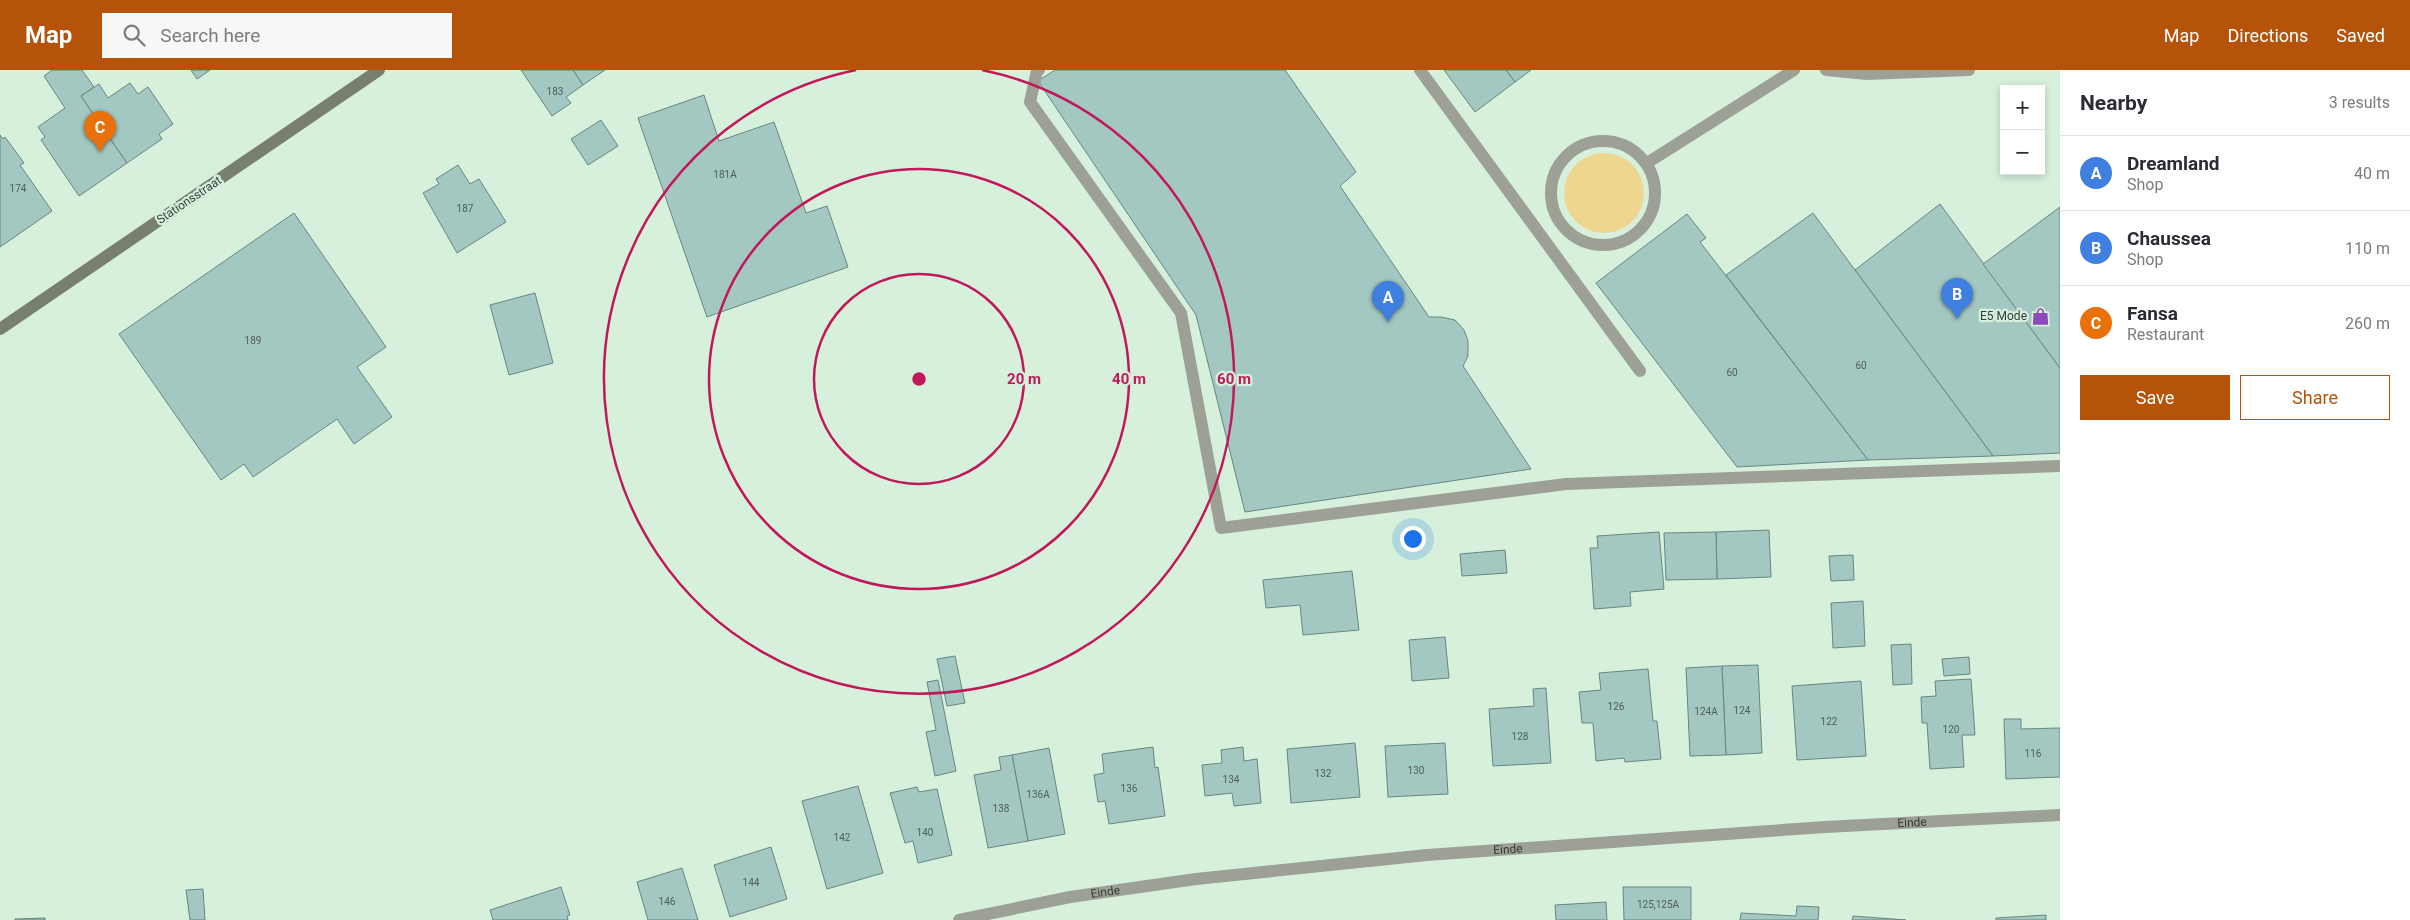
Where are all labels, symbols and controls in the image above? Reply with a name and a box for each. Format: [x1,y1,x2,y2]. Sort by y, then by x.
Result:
search box [102,13,452,58]
text: Map [25,21,72,49]
icon: search [120,21,148,49]
text: Search here [160,24,260,47]
text: Map [2164,25,2199,46]
text: Directions [2227,25,2308,46]
text: Saved [2336,25,2385,46]
map controls [2000,85,2045,175]
button: + [2000,85,2045,130]
house number: 183 [547,86,563,97]
text: Nearby [2080,91,2147,115]
text: 3 results [2329,93,2390,112]
pin: C [84,111,116,152]
button: − [2000,130,2045,175]
text: Dreamland [2127,152,2220,175]
text: A [2091,164,2101,183]
text: 40 m [2354,164,2390,183]
house number: 181A [713,169,737,180]
street label: Stationsstraat [154,173,224,227]
text: Shop [2127,175,2163,194]
house number: 174 [10,183,27,194]
house number: 187 [457,203,474,214]
text: Chaussea [2127,227,2211,250]
text: B [2091,239,2101,258]
text: 110 m [2345,239,2390,258]
text: Shop [2127,250,2163,269]
pin: B [1941,278,1973,319]
pin: A [1372,281,1404,322]
text: Fansa [2127,302,2178,325]
shop icon: E5 Mode [2031,306,2051,326]
place label: E5 Mode [1980,309,2027,323]
text: C [2091,314,2101,333]
text: 260 m [2345,314,2390,333]
text: Restaurant [2127,325,2204,344]
house number: 189 [245,335,261,346]
house number: 60 [1855,360,1867,371]
house number: 60 [1726,367,1738,378]
centre of rings [910,370,928,388]
text: 20 m [1007,370,1041,388]
text: 40 m [1112,370,1146,388]
text: 60 m [1217,370,1251,388]
button: Save [2080,375,2230,420]
button: Share [2240,375,2390,420]
your location [1400,526,1426,552]
house number: 126 [1608,701,1625,712]
house number: 124 [1734,705,1751,716]
house number: 124A [1694,706,1718,717]
house number: 122 [1821,716,1838,727]
house number: 120 [1943,724,1960,735]
house number: 128 [1512,731,1529,742]
house number: 116 [2025,748,2042,759]
house number: 130 [1408,765,1425,776]
house number: 132 [1315,768,1332,779]
house number: 134 [1223,774,1240,785]
house number: 136 [1121,783,1138,794]
house number: 136A [1026,789,1050,800]
house number: 138 [993,803,1010,814]
street label: Einde [1897,815,1927,830]
house number: 140 [917,827,934,838]
house number: 142 [834,832,851,843]
street label: Einde [1493,841,1523,857]
house number: 144 [743,877,760,888]
street label: Einde [1090,883,1121,901]
house number: 146 [659,896,676,907]
house number: 125,125A [1637,899,1680,910]

